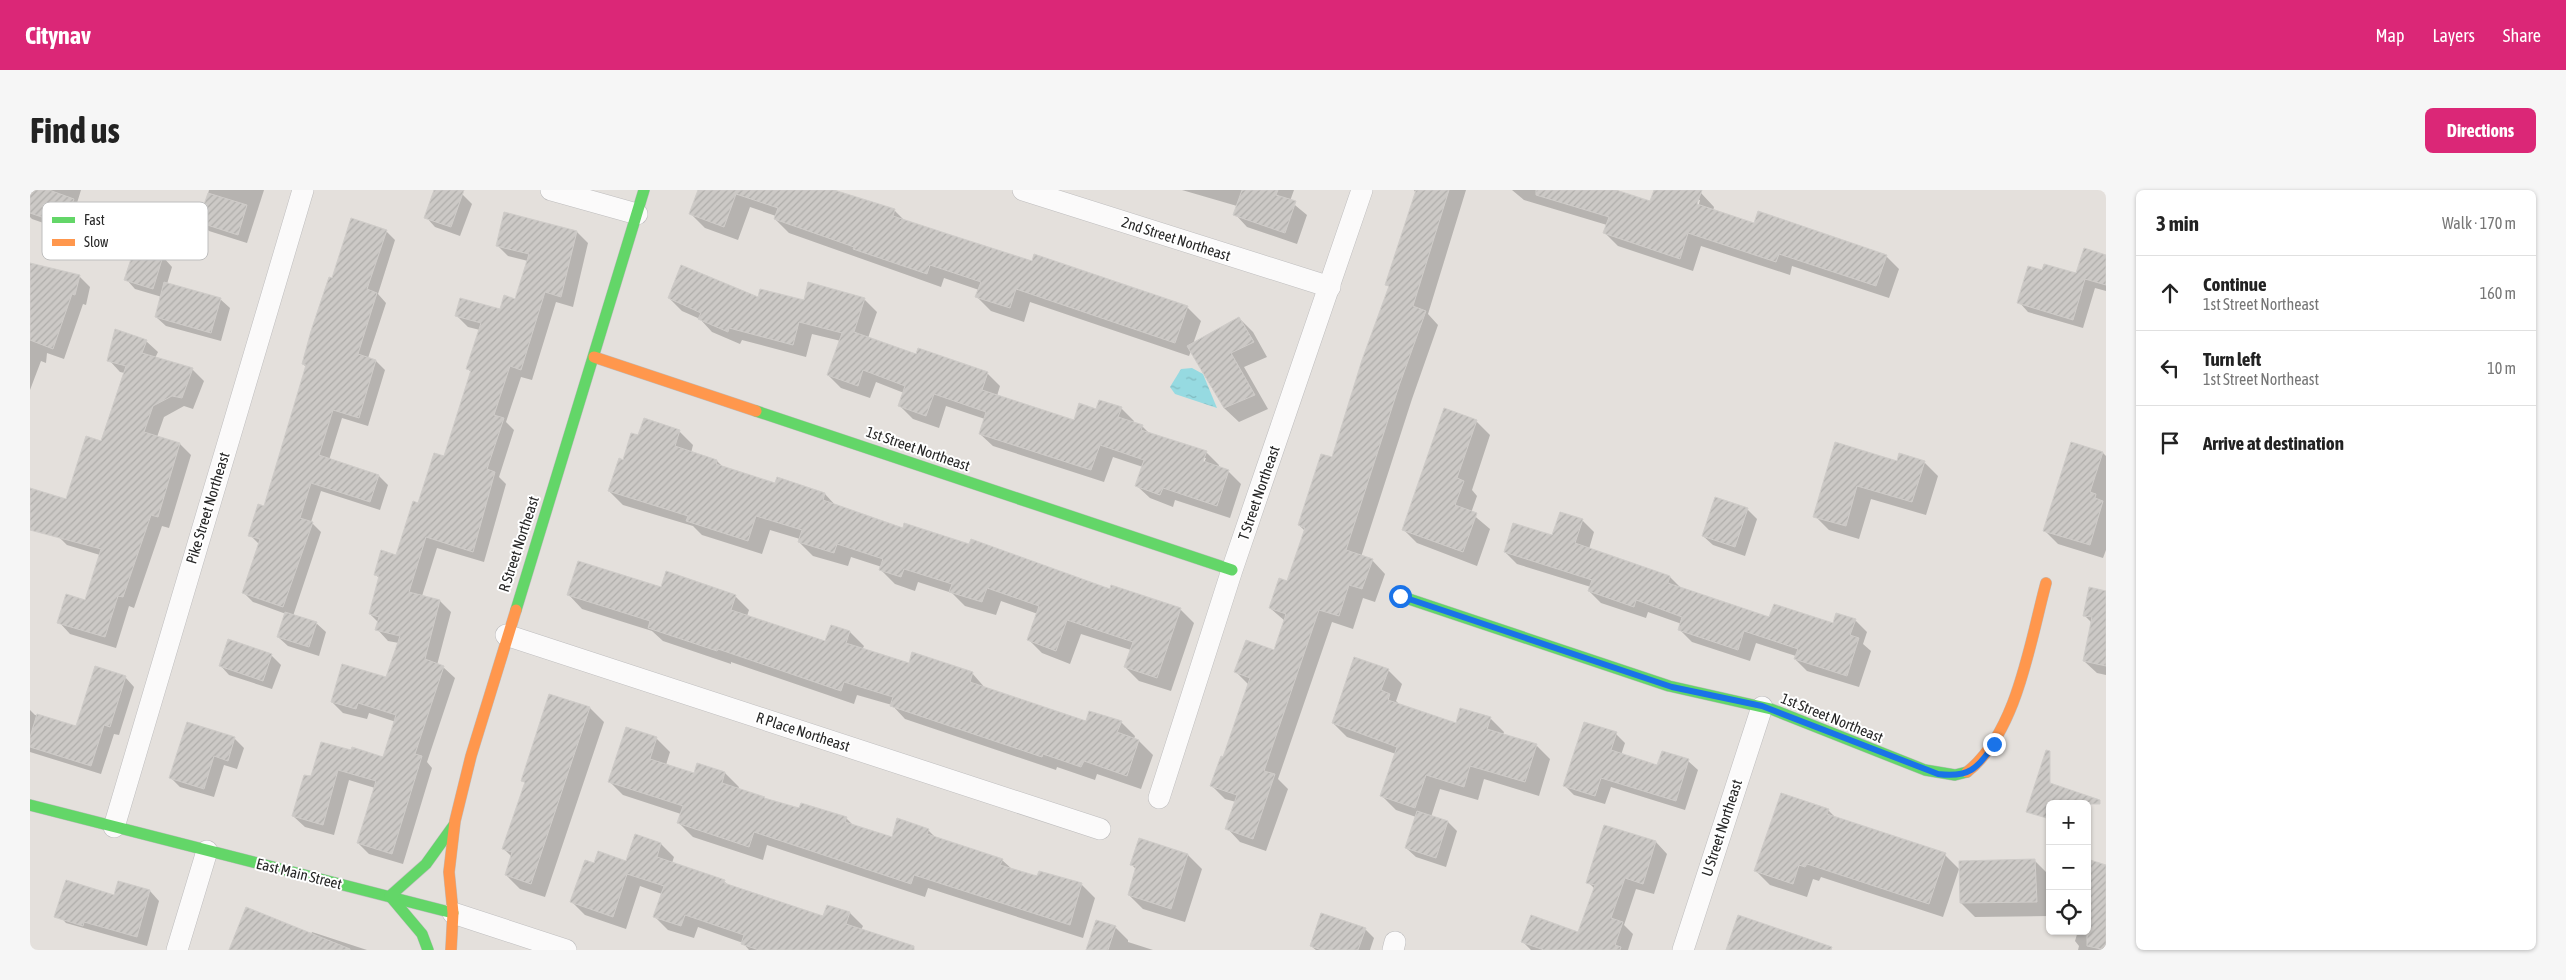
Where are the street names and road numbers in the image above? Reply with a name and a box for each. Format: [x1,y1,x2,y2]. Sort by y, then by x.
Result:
street label: 2nd Street Northeast [1119,213,1233,264]
street label: 1st Street Northeast [864,423,972,474]
street label: T Street Northeast [1234,443,1283,542]
street label: Pike Street Northeast [182,450,233,566]
street label: R Street Northeast [495,494,542,594]
street label: 1st Street Northeast [1779,689,1886,746]
street label: R Place Northeast [754,708,852,755]
street label: U Street Northeast [1698,777,1745,879]
street label: East Main Street [254,855,344,892]

